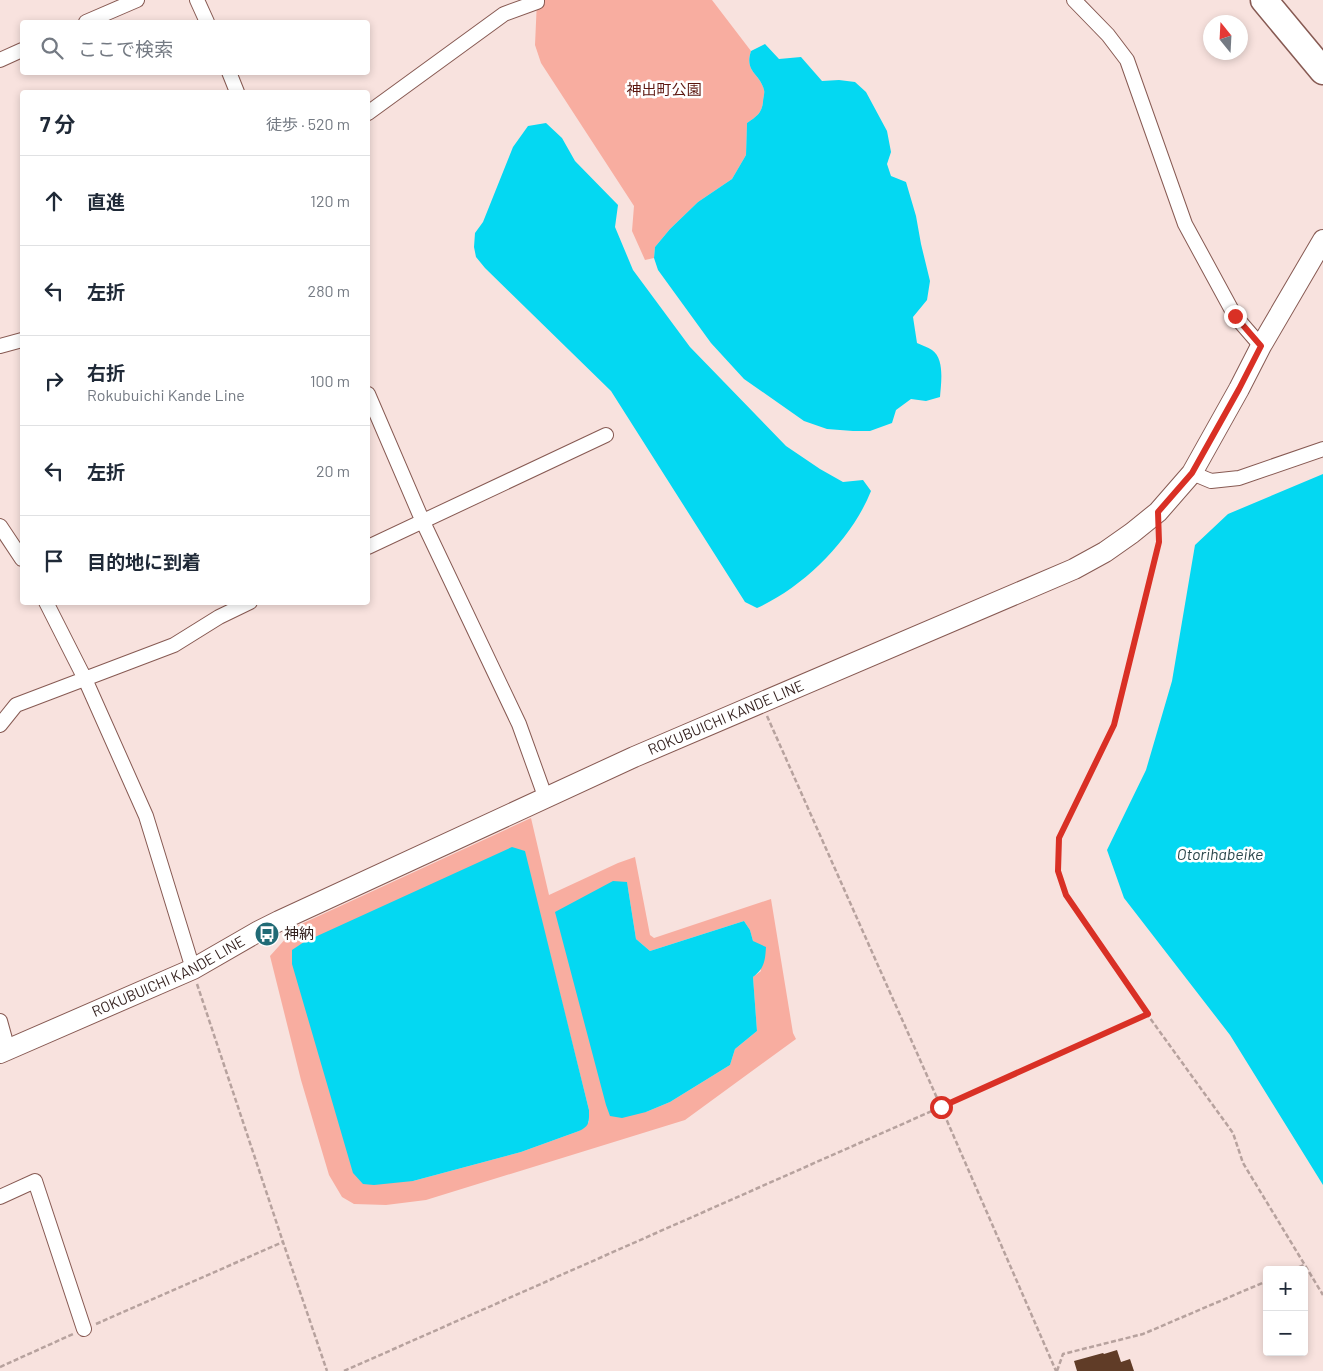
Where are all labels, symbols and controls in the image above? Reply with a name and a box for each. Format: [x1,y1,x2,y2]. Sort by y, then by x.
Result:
north arrow [1203,15,1248,60]
search box [20,20,370,75]
icon: search [38,34,66,62]
text: ここで検索 [78,37,173,60]
park label: 神出町公園 [626,80,702,98]
text: 7 分 [40,111,76,136]
text: 徒歩 · 520 m [266,114,350,133]
icon: ahead [40,187,68,215]
text: 直進 [87,190,125,213]
text: 120 m [310,191,350,210]
icon: left [40,277,68,305]
text: 左折 [87,280,125,303]
text: 280 m [308,281,350,300]
route end [1224,305,1247,328]
text: 右折 [87,361,125,384]
icon: right [40,367,68,395]
text: 100 m [310,371,350,390]
text: Rokubuichi Kande Line [87,385,245,404]
icon: left [40,457,68,485]
text: 左折 [87,460,125,483]
text: 20 m [316,461,350,480]
icon: arrive [40,547,68,575]
text: 目的地に到着 [87,550,201,573]
street label: ROKUBUICHI KANDE LINE [645,676,806,758]
water label: Otorihabeike [1177,844,1263,863]
bus stop icon: 神納 [254,921,280,947]
place label: 神納 [284,924,314,942]
street label: ROKUBUICHI KANDE LINE [89,931,248,1020]
route start [930,1096,953,1119]
map controls [1263,1266,1308,1356]
button: + [1263,1266,1308,1311]
button: − [1263,1311,1308,1356]

